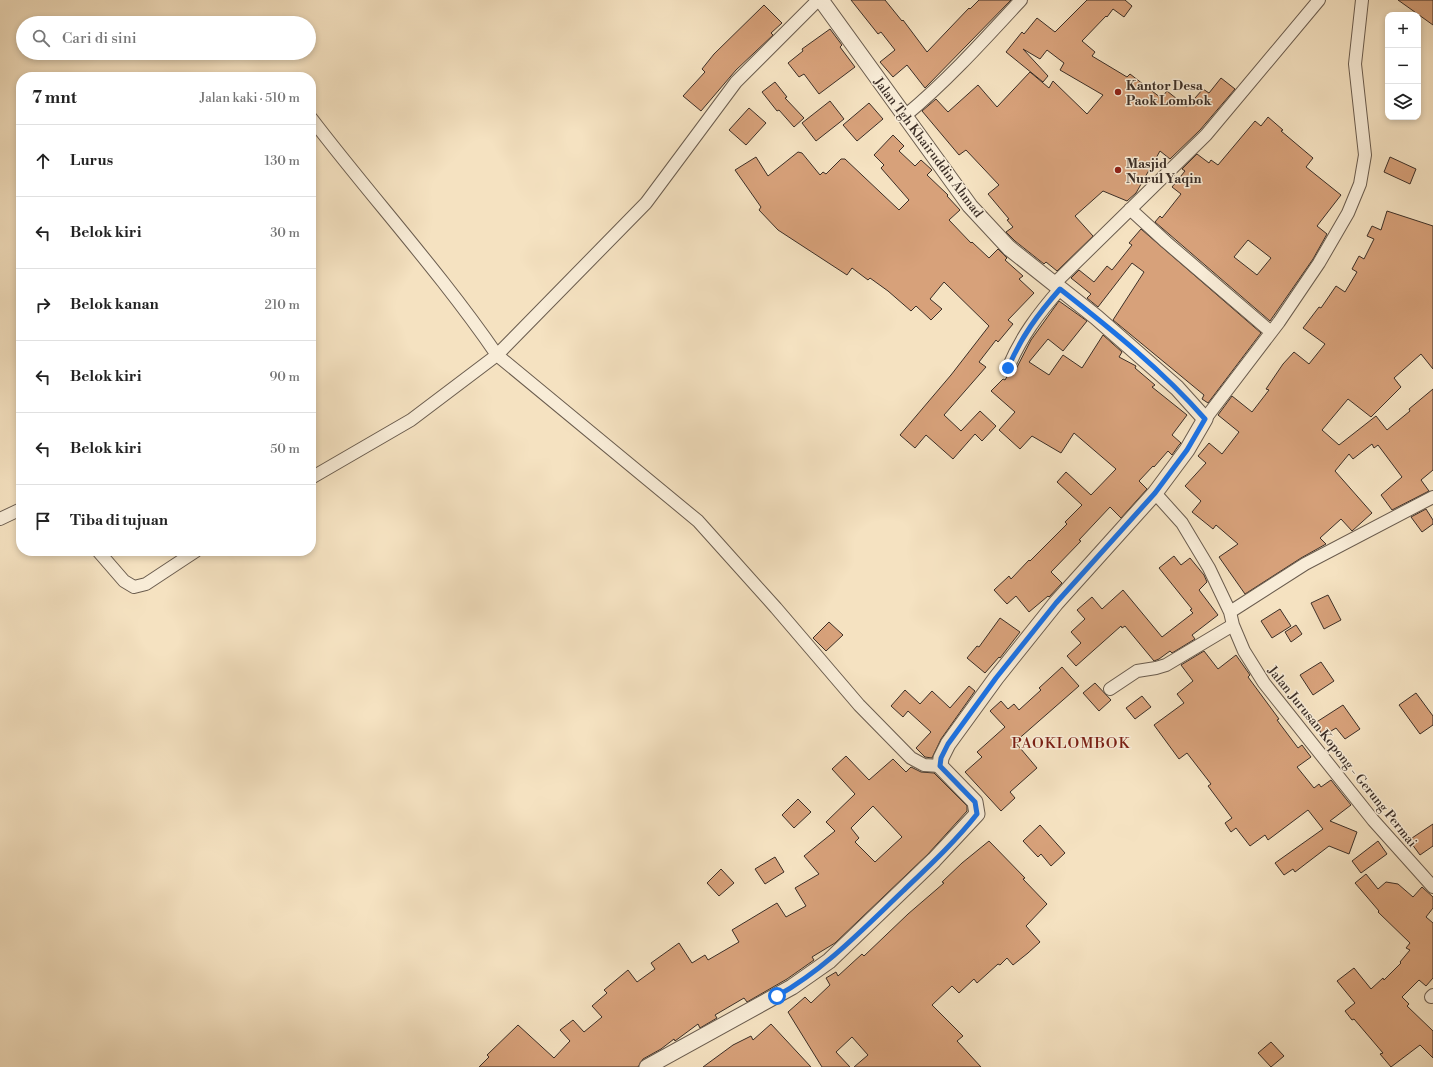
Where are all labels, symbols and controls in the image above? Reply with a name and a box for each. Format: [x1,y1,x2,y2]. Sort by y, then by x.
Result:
map controls [1385,12,1421,120]
button: + [1385,12,1421,48]
search box [16,16,316,60]
icon: search [30,27,52,49]
text: Cari di sini [62,29,137,48]
button: − [1385,48,1421,84]
street label: Jalan Tgh Khairuddin Ahmad [870,73,987,221]
place label: Kantor Desa Paok Lombok [1126,78,1213,109]
button: layers [1385,84,1421,120]
text: 7 mnt [32,87,77,109]
marker: Kantor Desa Paok Lombok [1113,87,1123,97]
text: Jalan kaki · 510 m [200,90,300,106]
icon: ahead [32,150,54,172]
text: Lurus [70,151,113,170]
text: 130 m [265,153,300,169]
place label: Masjid Nurul Yaqin [1126,156,1201,187]
marker: Masjid Nurul Yaqin [1113,165,1123,175]
icon: left [32,222,54,244]
text: Belok kiri [70,223,141,242]
text: 30 m [270,225,300,241]
icon: right [32,294,54,316]
text: Belok kanan [70,295,159,314]
text: 210 m [265,297,300,313]
route end [999,359,1017,377]
icon: left [32,366,54,388]
text: Belok kiri [70,367,141,386]
text: 90 m [269,369,300,385]
icon: left [32,438,54,460]
text: Belok kiri [70,439,141,458]
text: 50 m [270,441,300,457]
icon: arrive [32,510,54,532]
text: Tiba di tujuan [70,511,168,530]
street label: Jalan Jurusan Kopong - Gerung Permai [1264,662,1420,850]
district label: PAOKLOMBOK [1012,734,1131,753]
route start [768,987,786,1005]

